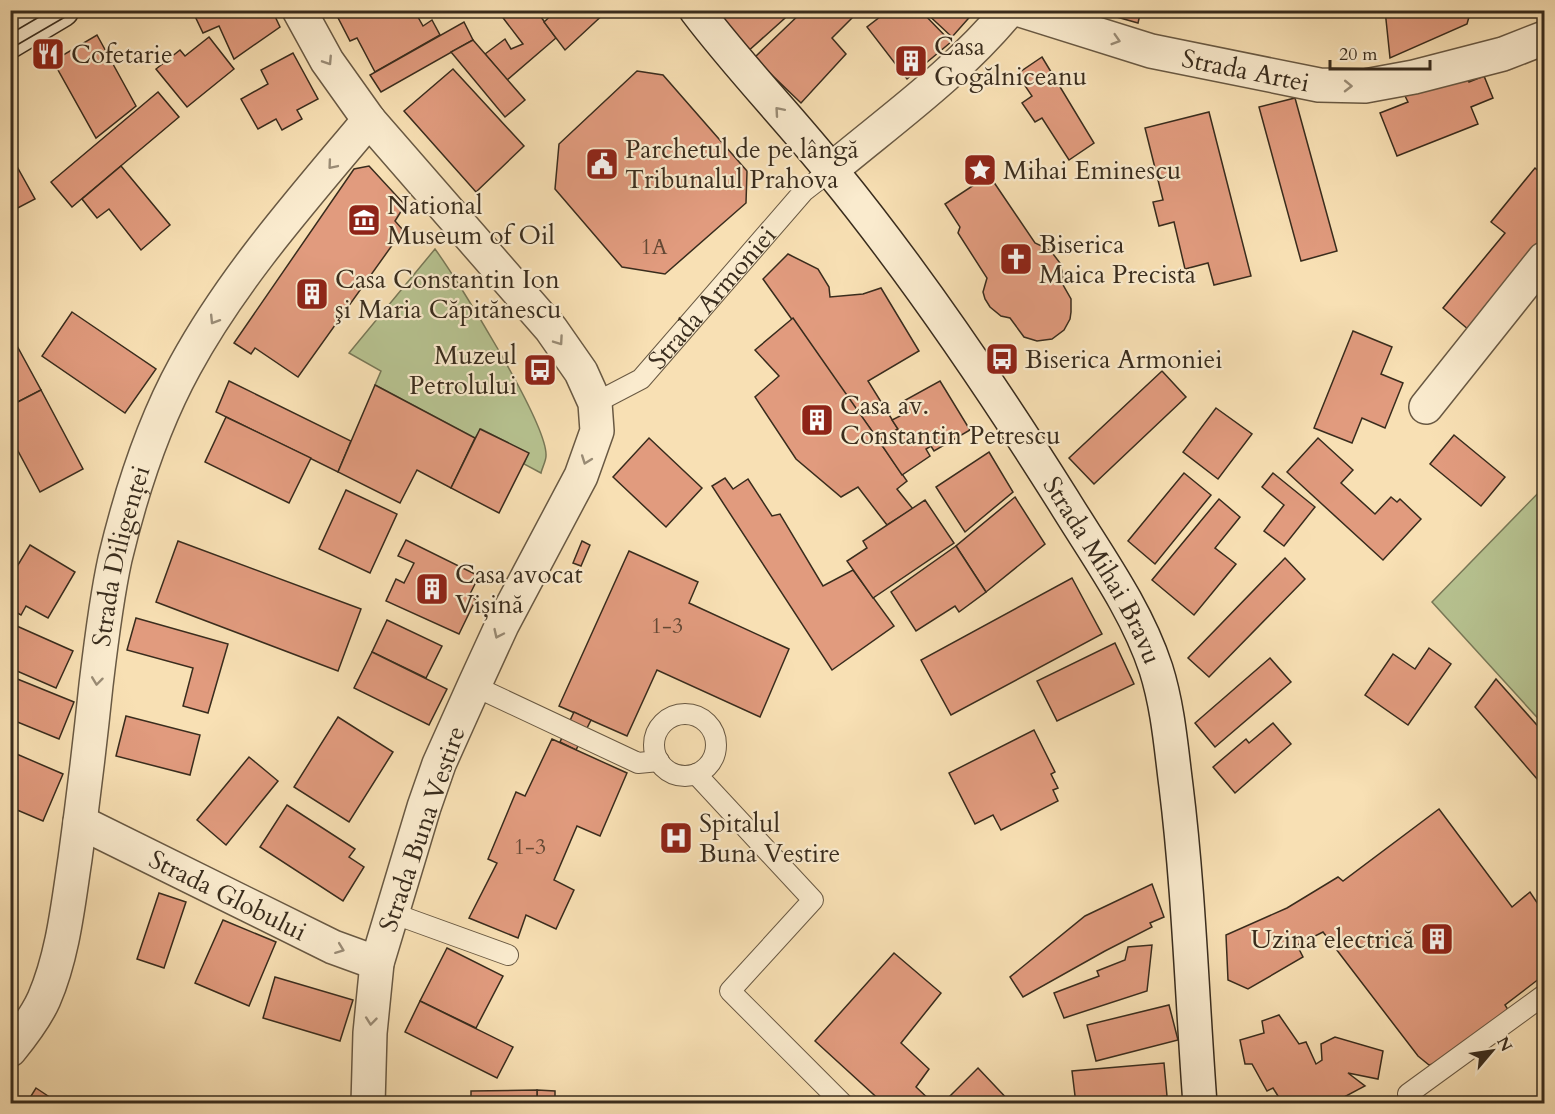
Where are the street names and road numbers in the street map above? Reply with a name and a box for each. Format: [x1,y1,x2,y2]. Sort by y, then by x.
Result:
street label: Strada Artei [1179,40,1313,100]
street label: Strada Armoniei [640,218,784,377]
street label: Strada Diligenței [83,461,158,649]
street label: Strada Mihai Bravu [1035,470,1170,669]
street label: Strada Buna Vestire [370,721,474,937]
street label: Strada Globului [143,841,313,949]

